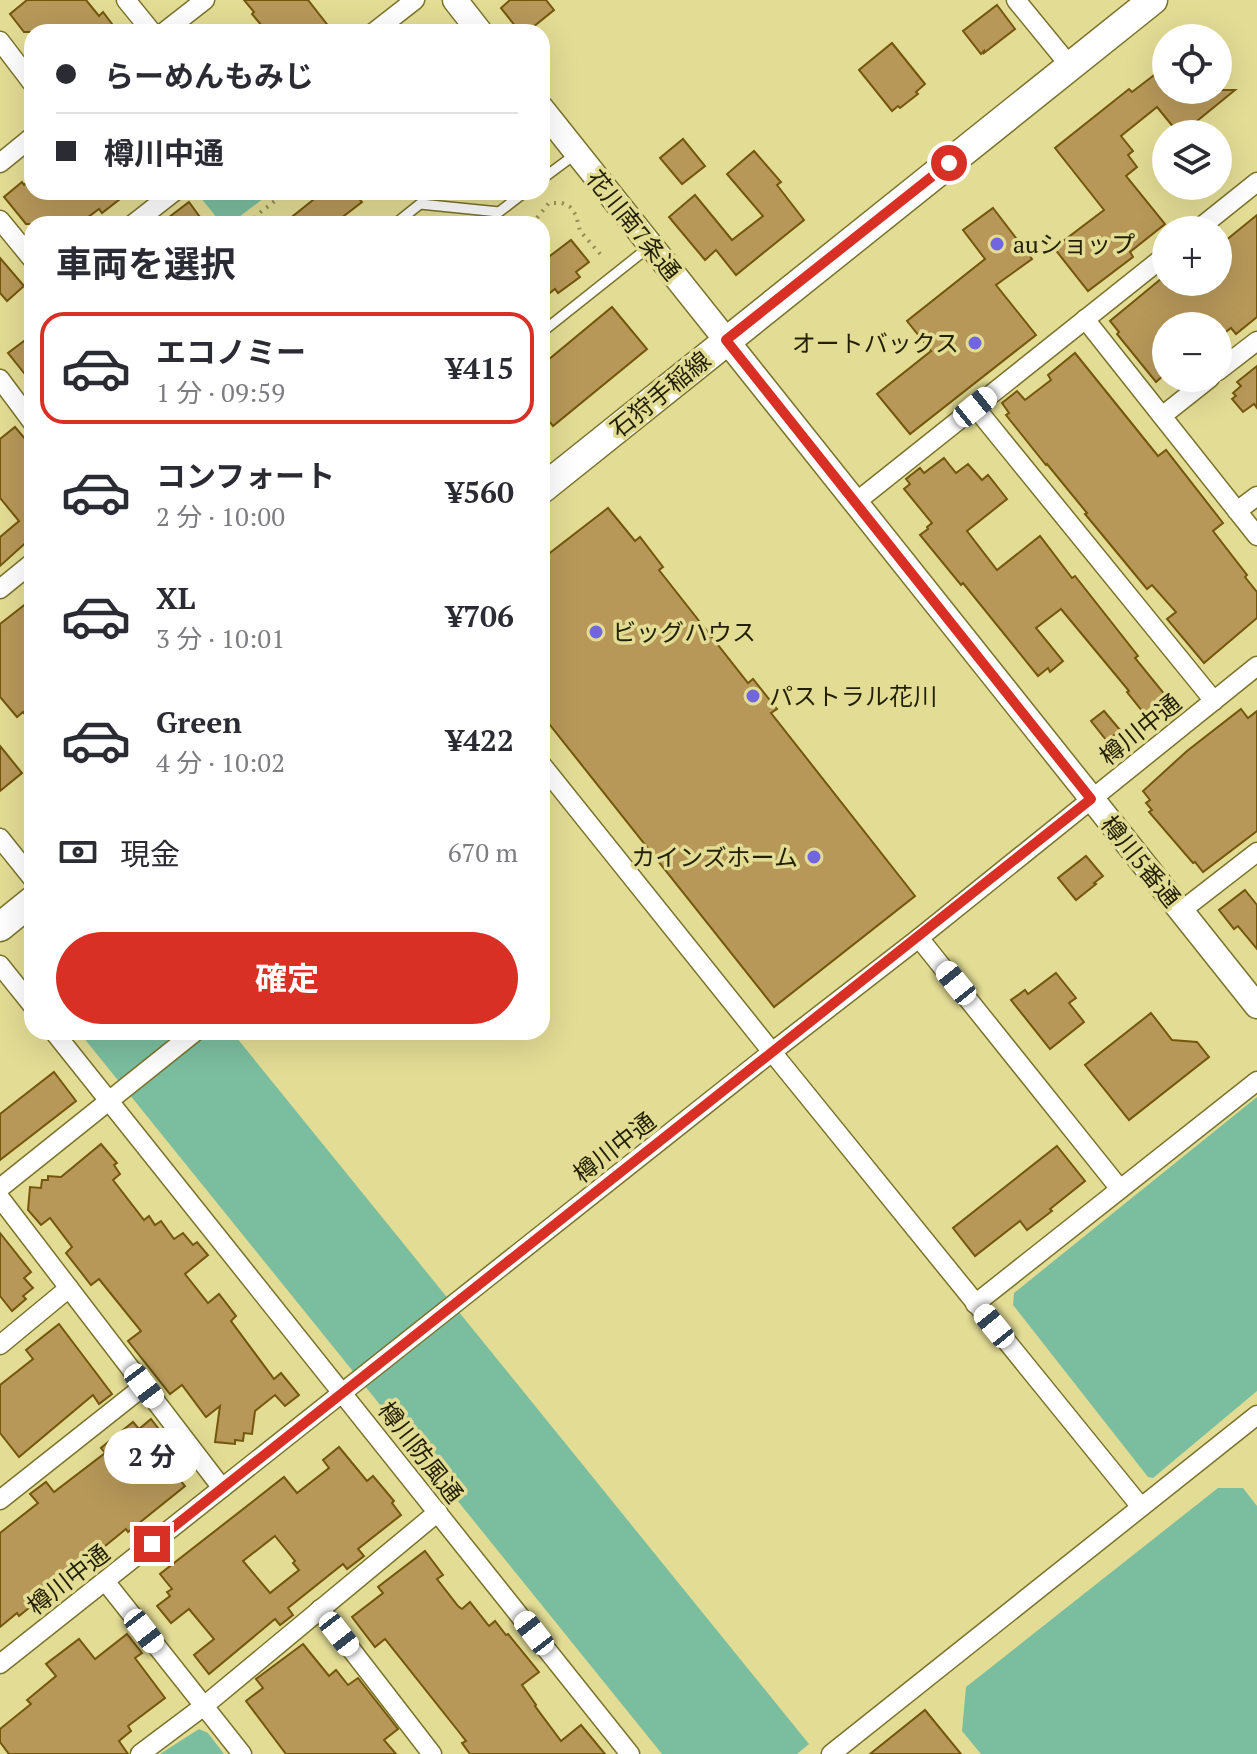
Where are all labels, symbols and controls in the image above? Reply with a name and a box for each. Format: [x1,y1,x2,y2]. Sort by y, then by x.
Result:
map controls [1152,24,1232,392]
button: locate [1152,24,1232,104]
text: らーめんもみじ [104,56,314,96]
button: layers [1152,120,1232,200]
text: 樽川中通 [104,133,224,173]
route start [931,145,967,181]
street label: 花川南7条通 [580,163,688,287]
button: + [1152,216,1232,296]
place label: auショップ [1013,228,1135,260]
marker: auショップ [988,235,1006,253]
text: 車両を選択 [56,240,236,287]
button: − [1152,312,1232,392]
place label: オートバックス [792,327,959,359]
icon: car [60,332,132,404]
text: エコノミー [156,332,306,372]
marker: オートバックス [966,334,984,352]
street label: 石狩手稲線 [603,344,717,444]
text: ¥415 [446,348,514,388]
text: 1 分 · 09:59 [156,375,285,409]
car [949,383,1001,431]
icon: car [60,456,132,528]
text: コンフォート [156,456,335,496]
text: ¥560 [446,472,514,512]
text: 2 分 · 10:00 [156,499,285,533]
text: XL [156,578,195,618]
icon: car [60,580,132,652]
text: ¥706 [446,596,514,636]
place label: ビッグハウス [612,616,756,648]
text: 3 分 · 10:01 [156,621,285,655]
marker: ビッグハウス [587,623,605,641]
place label: パストラル花川 [769,680,937,712]
street label: 樽川中通 [1093,686,1187,772]
marker: パストラル花川 [744,687,762,705]
text: Green [156,702,242,742]
icon: car [60,704,132,776]
text: ¥422 [446,720,514,760]
text: 4 分 · 10:02 [156,745,285,779]
street label: 樽川5番通 [1094,809,1188,913]
icon: cash [56,830,100,874]
text: 現金 [120,834,180,874]
text: 670 m [448,835,518,869]
place label: カインズホーム [631,841,798,873]
marker: カインズホーム [805,848,823,866]
button: 確定 [56,932,518,1024]
car [932,957,980,1009]
street label: 樽川中通 [566,1105,662,1189]
car [970,1300,1018,1352]
car [120,1360,168,1412]
street label: 樽川防風通 [371,1395,471,1509]
callout: 2 分 [104,1428,200,1484]
text: 2 分 [128,1439,176,1473]
route end [134,1526,170,1562]
street label: 樽川中通 [20,1537,116,1621]
car [120,1605,168,1657]
car [510,1607,558,1659]
car [315,1608,363,1660]

